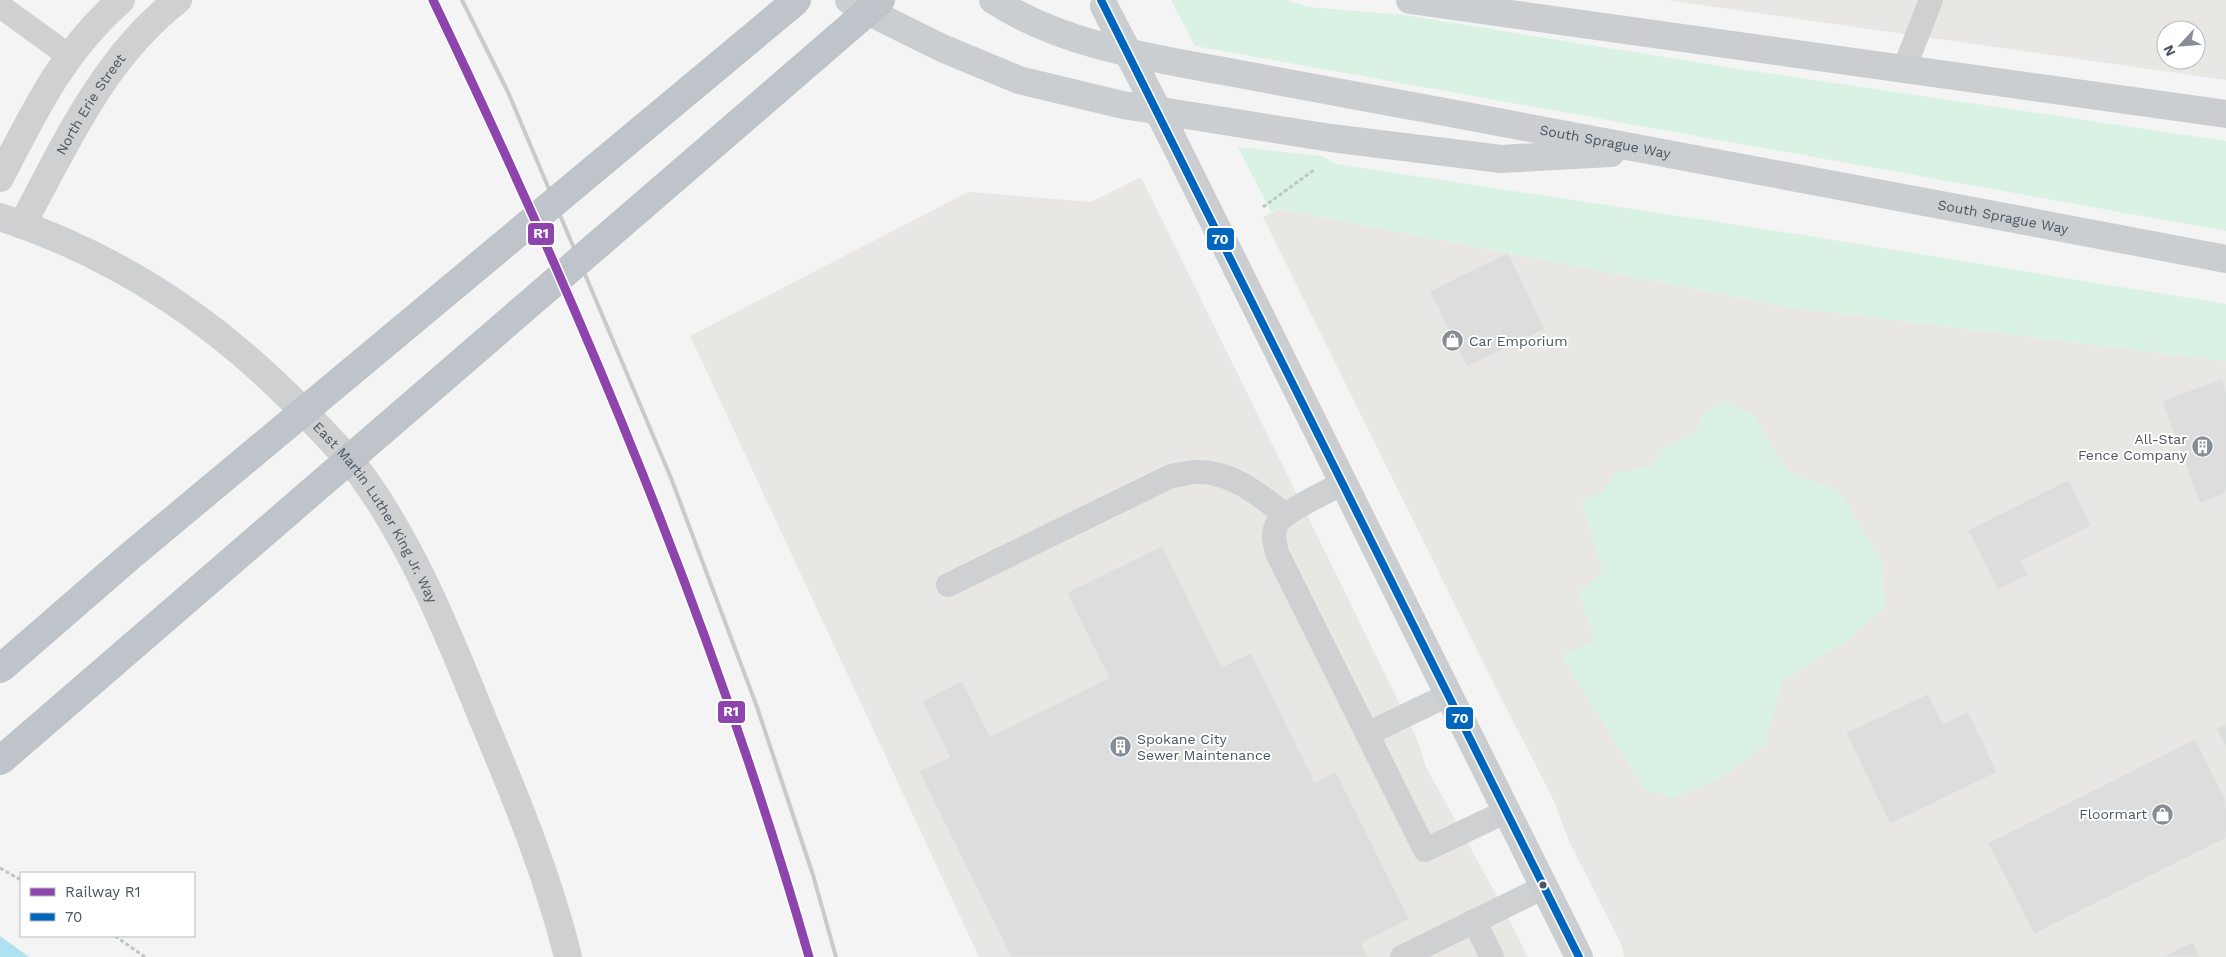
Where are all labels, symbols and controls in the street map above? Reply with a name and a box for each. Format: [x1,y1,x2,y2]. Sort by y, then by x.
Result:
north arrow [2156,20,2206,70]
text: N [2160,43,2179,59]
street label: North Erie Street [53,50,129,158]
street label: South Sprague Way [1538,122,1673,162]
street label: South Sprague Way [1936,196,2071,237]
line badge: R1 [527,222,555,246]
text: R1 [533,225,549,241]
line badge: 70 [1206,227,1235,251]
text: 70 [1211,231,1229,247]
shop icon: Car Emporium [1441,329,1465,353]
place label: Car Emporium [1469,333,1568,349]
street label: East Martin Luther King Jr. Way [310,419,441,606]
place label: All-Star Fence Company [2078,431,2188,463]
building icon: All-Star Fence Company [2191,435,2215,459]
line badge: R1 [717,700,746,724]
text: R1 [723,703,739,719]
line badge: 70 [1445,706,1474,730]
text: 70 [1451,710,1469,726]
place label: Spokane City Sewer Maintenance [1137,731,1271,763]
building icon: Spokane City Sewer Maintenance [1109,735,1133,759]
shop icon: Floormart [2151,802,2175,826]
place label: Floormart [2079,806,2147,822]
legend [20,872,195,937]
unlabelled marker [1538,880,1548,890]
text: Railway R1 [65,883,141,901]
text: 70 [65,908,82,926]

